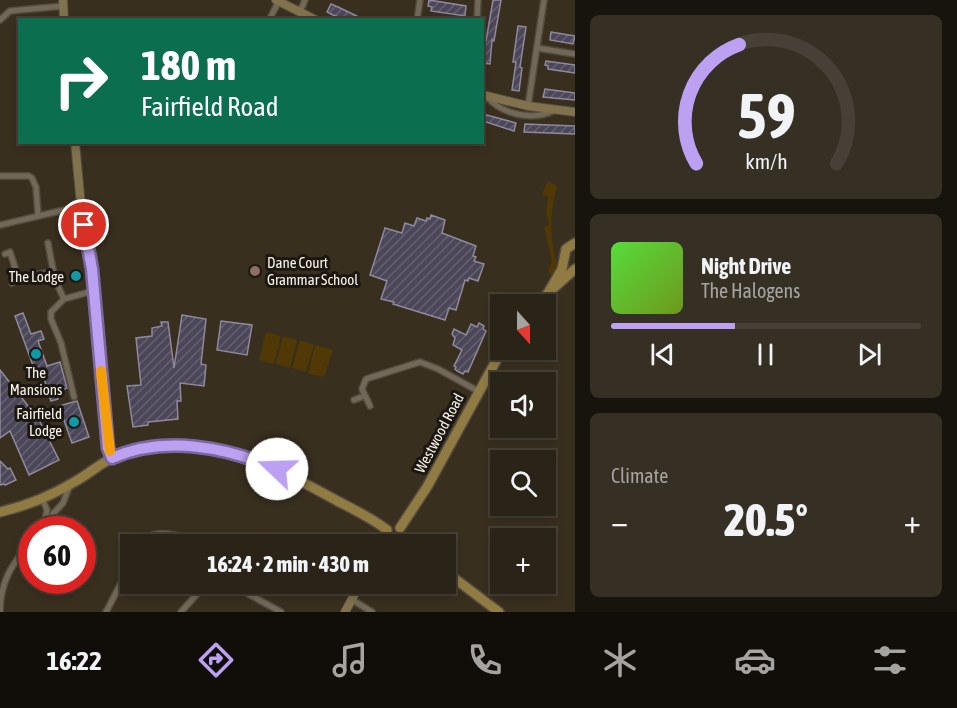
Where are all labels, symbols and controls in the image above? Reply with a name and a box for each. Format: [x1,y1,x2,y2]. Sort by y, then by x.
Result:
text: 180 m [141,41,236,89]
icon: right [42,42,120,120]
text: 59 [737,80,795,151]
text: Fairfield Road [141,91,279,122]
text: km/h [745,149,787,174]
pin [58,199,109,250]
icon: arrive [67,208,100,241]
text: Night Drive [701,253,791,279]
place label: Dane Court Grammar School [267,254,358,288]
marker: Dane Court Grammar School [248,264,262,278]
place label: The Lodge [9,268,64,285]
marker: The Lodge [69,269,83,283]
text: The Halogens [701,279,800,302]
north arrow [490,294,556,360]
map controls [490,294,556,594]
icon: previous [646,338,679,371]
icon: pause [749,338,782,371]
icon: next [853,338,886,371]
marker: The Mansions [29,347,43,361]
place label: The Mansions [10,364,62,398]
button: sound [490,372,556,438]
street label: Westwood Road [411,390,467,476]
place label: Fairfield Lodge [16,405,62,439]
marker: Fairfield Lodge [67,415,81,429]
position arrow [245,437,309,501]
button: search [490,450,556,516]
text: Climate [611,464,668,487]
text: 20.5° [724,494,808,546]
text: − [611,502,628,540]
text: + [904,502,921,540]
speed limit sign: 60 [18,516,96,594]
button: + [490,528,556,594]
text: 16:24 · 2 min · 430 m [207,551,369,577]
icon: directions [195,639,237,681]
icon: music [329,639,371,681]
icon: phone [464,639,506,681]
icon: climate [599,639,641,681]
icon: car [734,639,776,681]
icon: filters [869,639,911,681]
text: 16:22 [46,645,102,676]

